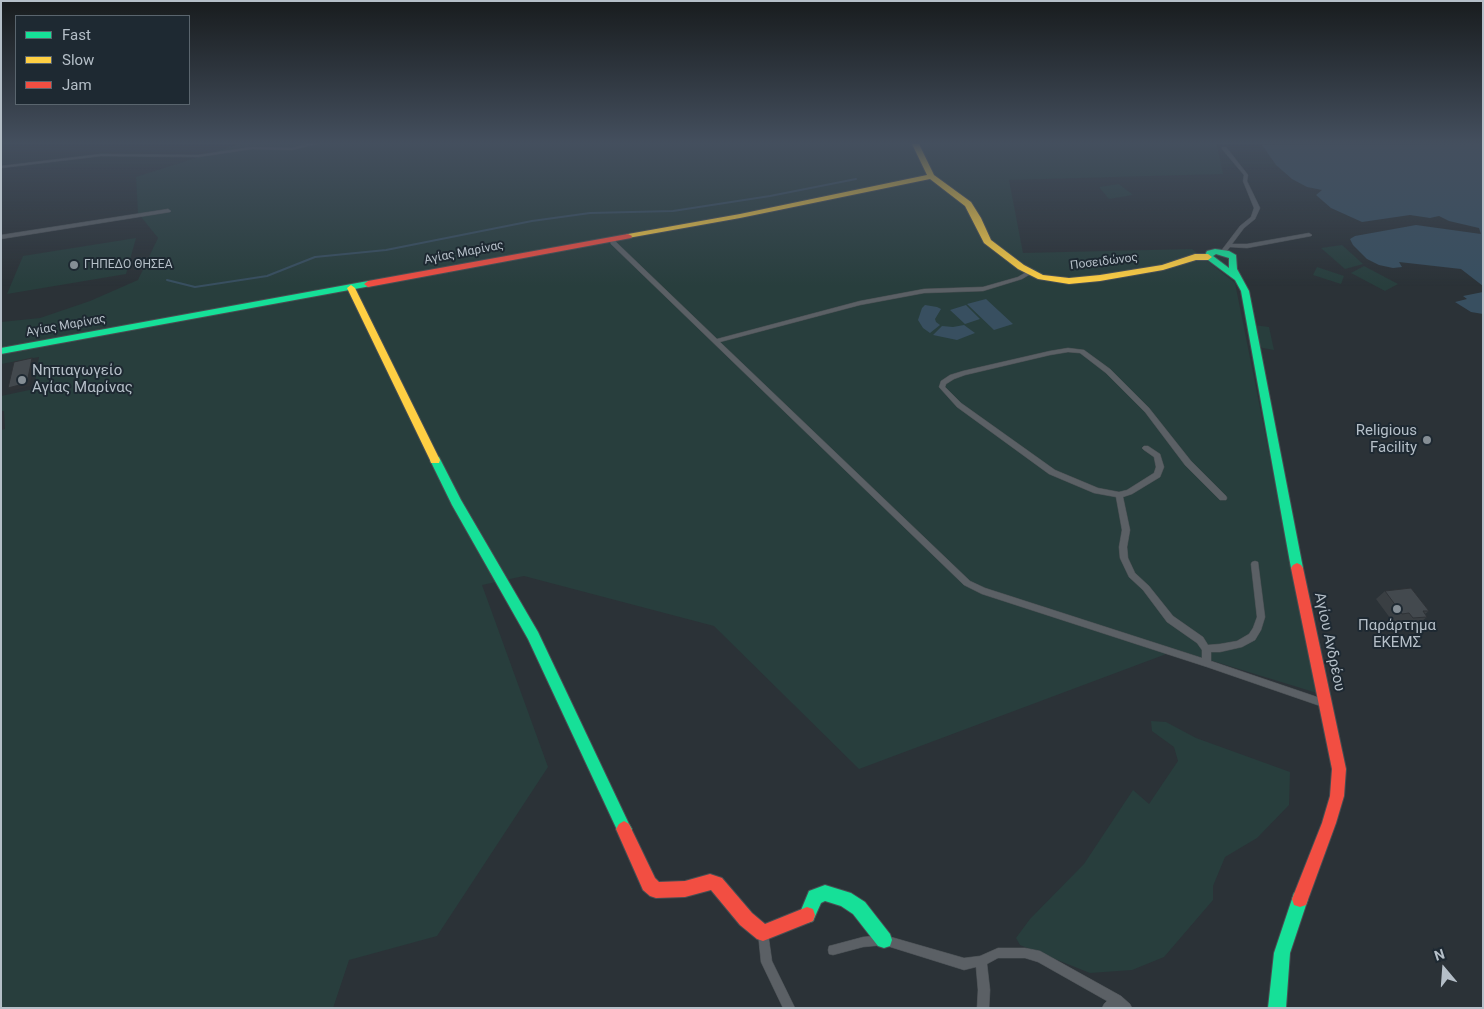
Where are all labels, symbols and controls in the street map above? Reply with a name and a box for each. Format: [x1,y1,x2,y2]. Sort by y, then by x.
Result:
legend [15,15,190,105]
text: Fast [62,26,91,44]
text: Slow [62,51,94,69]
text: Jam [62,76,92,94]
street label: Αγίας Μαρίνας [423,238,505,268]
street label: Ποσειδώνος [1069,251,1139,273]
place label: ΓΗΠΕΔΟ ΘΗΣΕΑ [84,258,172,272]
marker: ΓΗΠΕΔΟ ΘΗΣΕΑ [68,259,80,271]
street label: Αγίας Μαρίνας [25,312,107,340]
place label: Νηπιαγωγείο Αγίας Μαρίνας [32,362,133,397]
marker: Νηπιαγωγείο Αγίας Μαρίνας [16,374,28,386]
place label: Religious Facility [1356,422,1417,457]
marker: Religious Facility [1421,434,1433,446]
street label: Αγίου Ανδρέου [1310,591,1348,693]
marker: Παράρτημα ΕΚΕΜΣ [1391,603,1403,615]
place label: Παράρτημα ΕΚΕΜΣ [1358,617,1436,652]
north arrow [1419,944,1469,994]
text: N [1432,946,1447,964]

